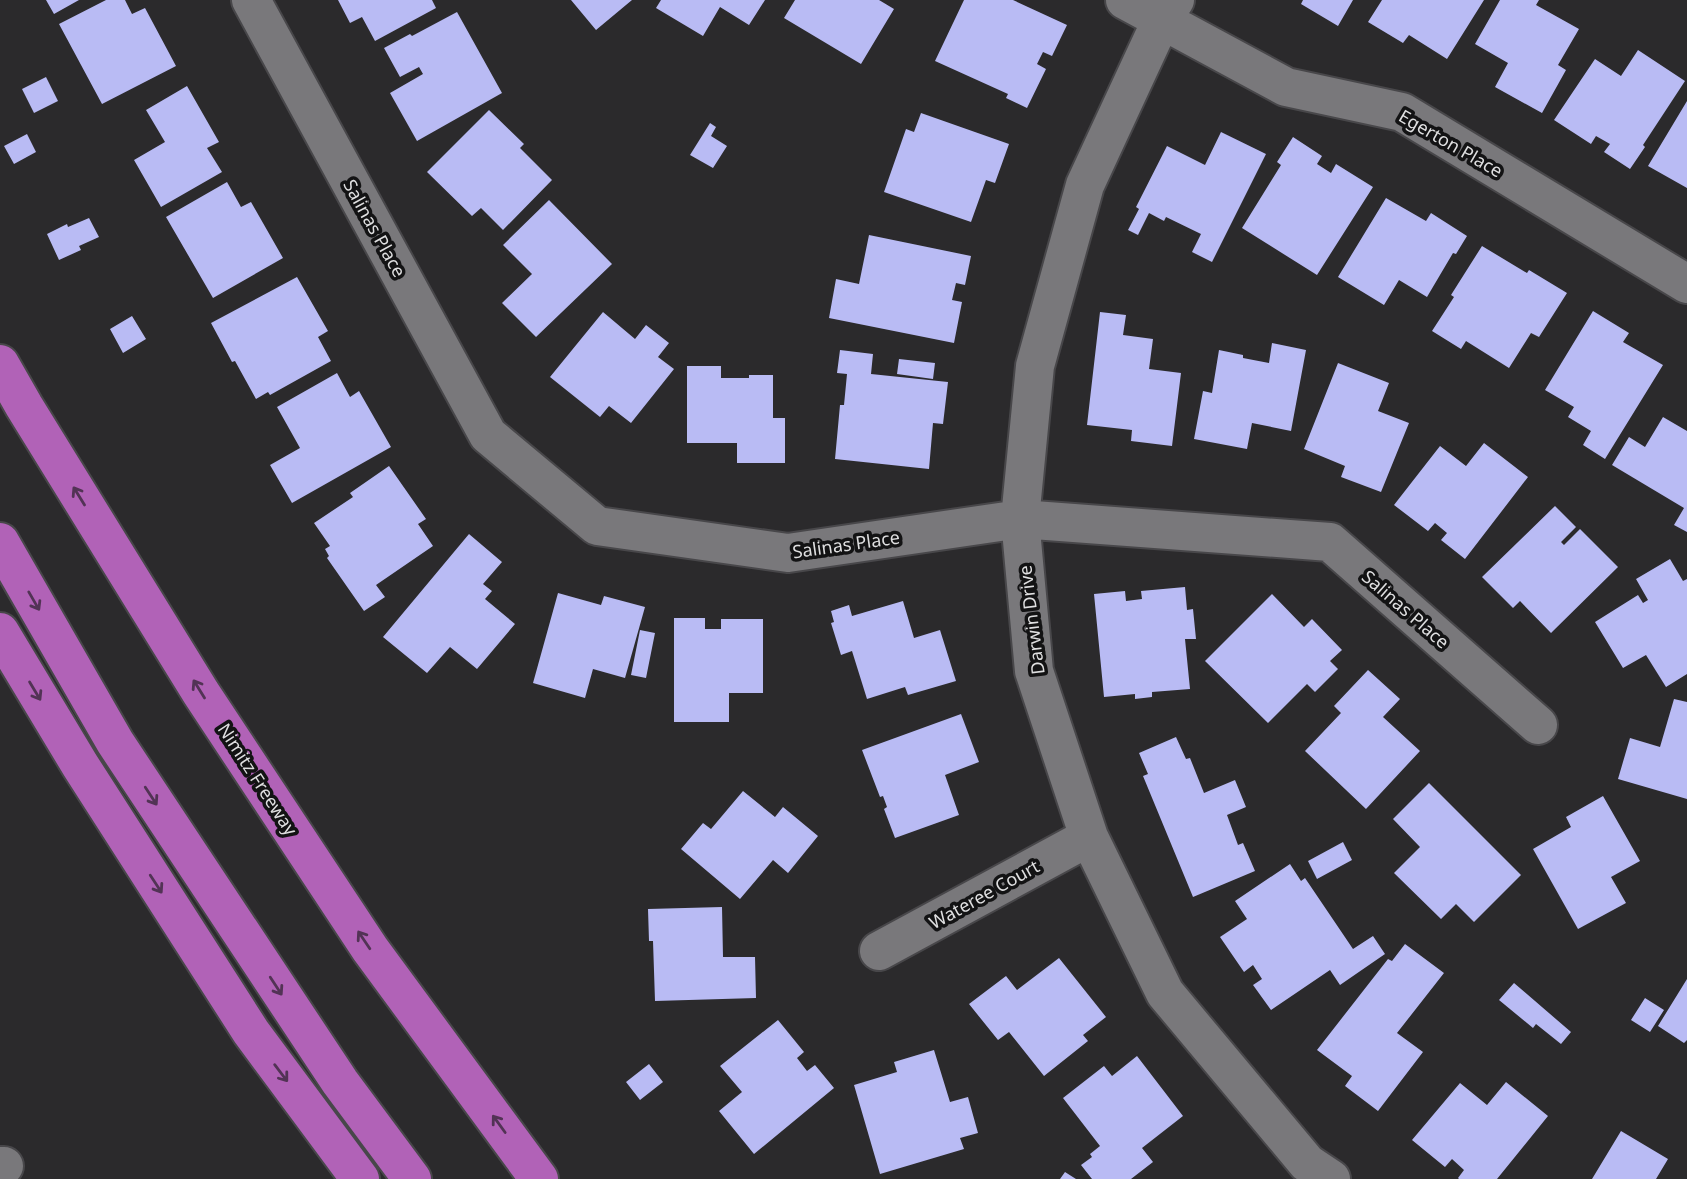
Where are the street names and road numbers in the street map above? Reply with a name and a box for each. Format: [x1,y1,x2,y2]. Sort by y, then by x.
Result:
street label: Egerton Place [1395,104,1507,182]
street label: Salinas Place [338,175,412,281]
street label: Salinas Place [791,525,901,563]
street label: Darwin Drive [1012,564,1050,676]
street label: Salinas Place [1357,564,1455,654]
street label: Nimitz Freeway [213,718,304,840]
street label: Wateree Court [925,854,1044,934]

